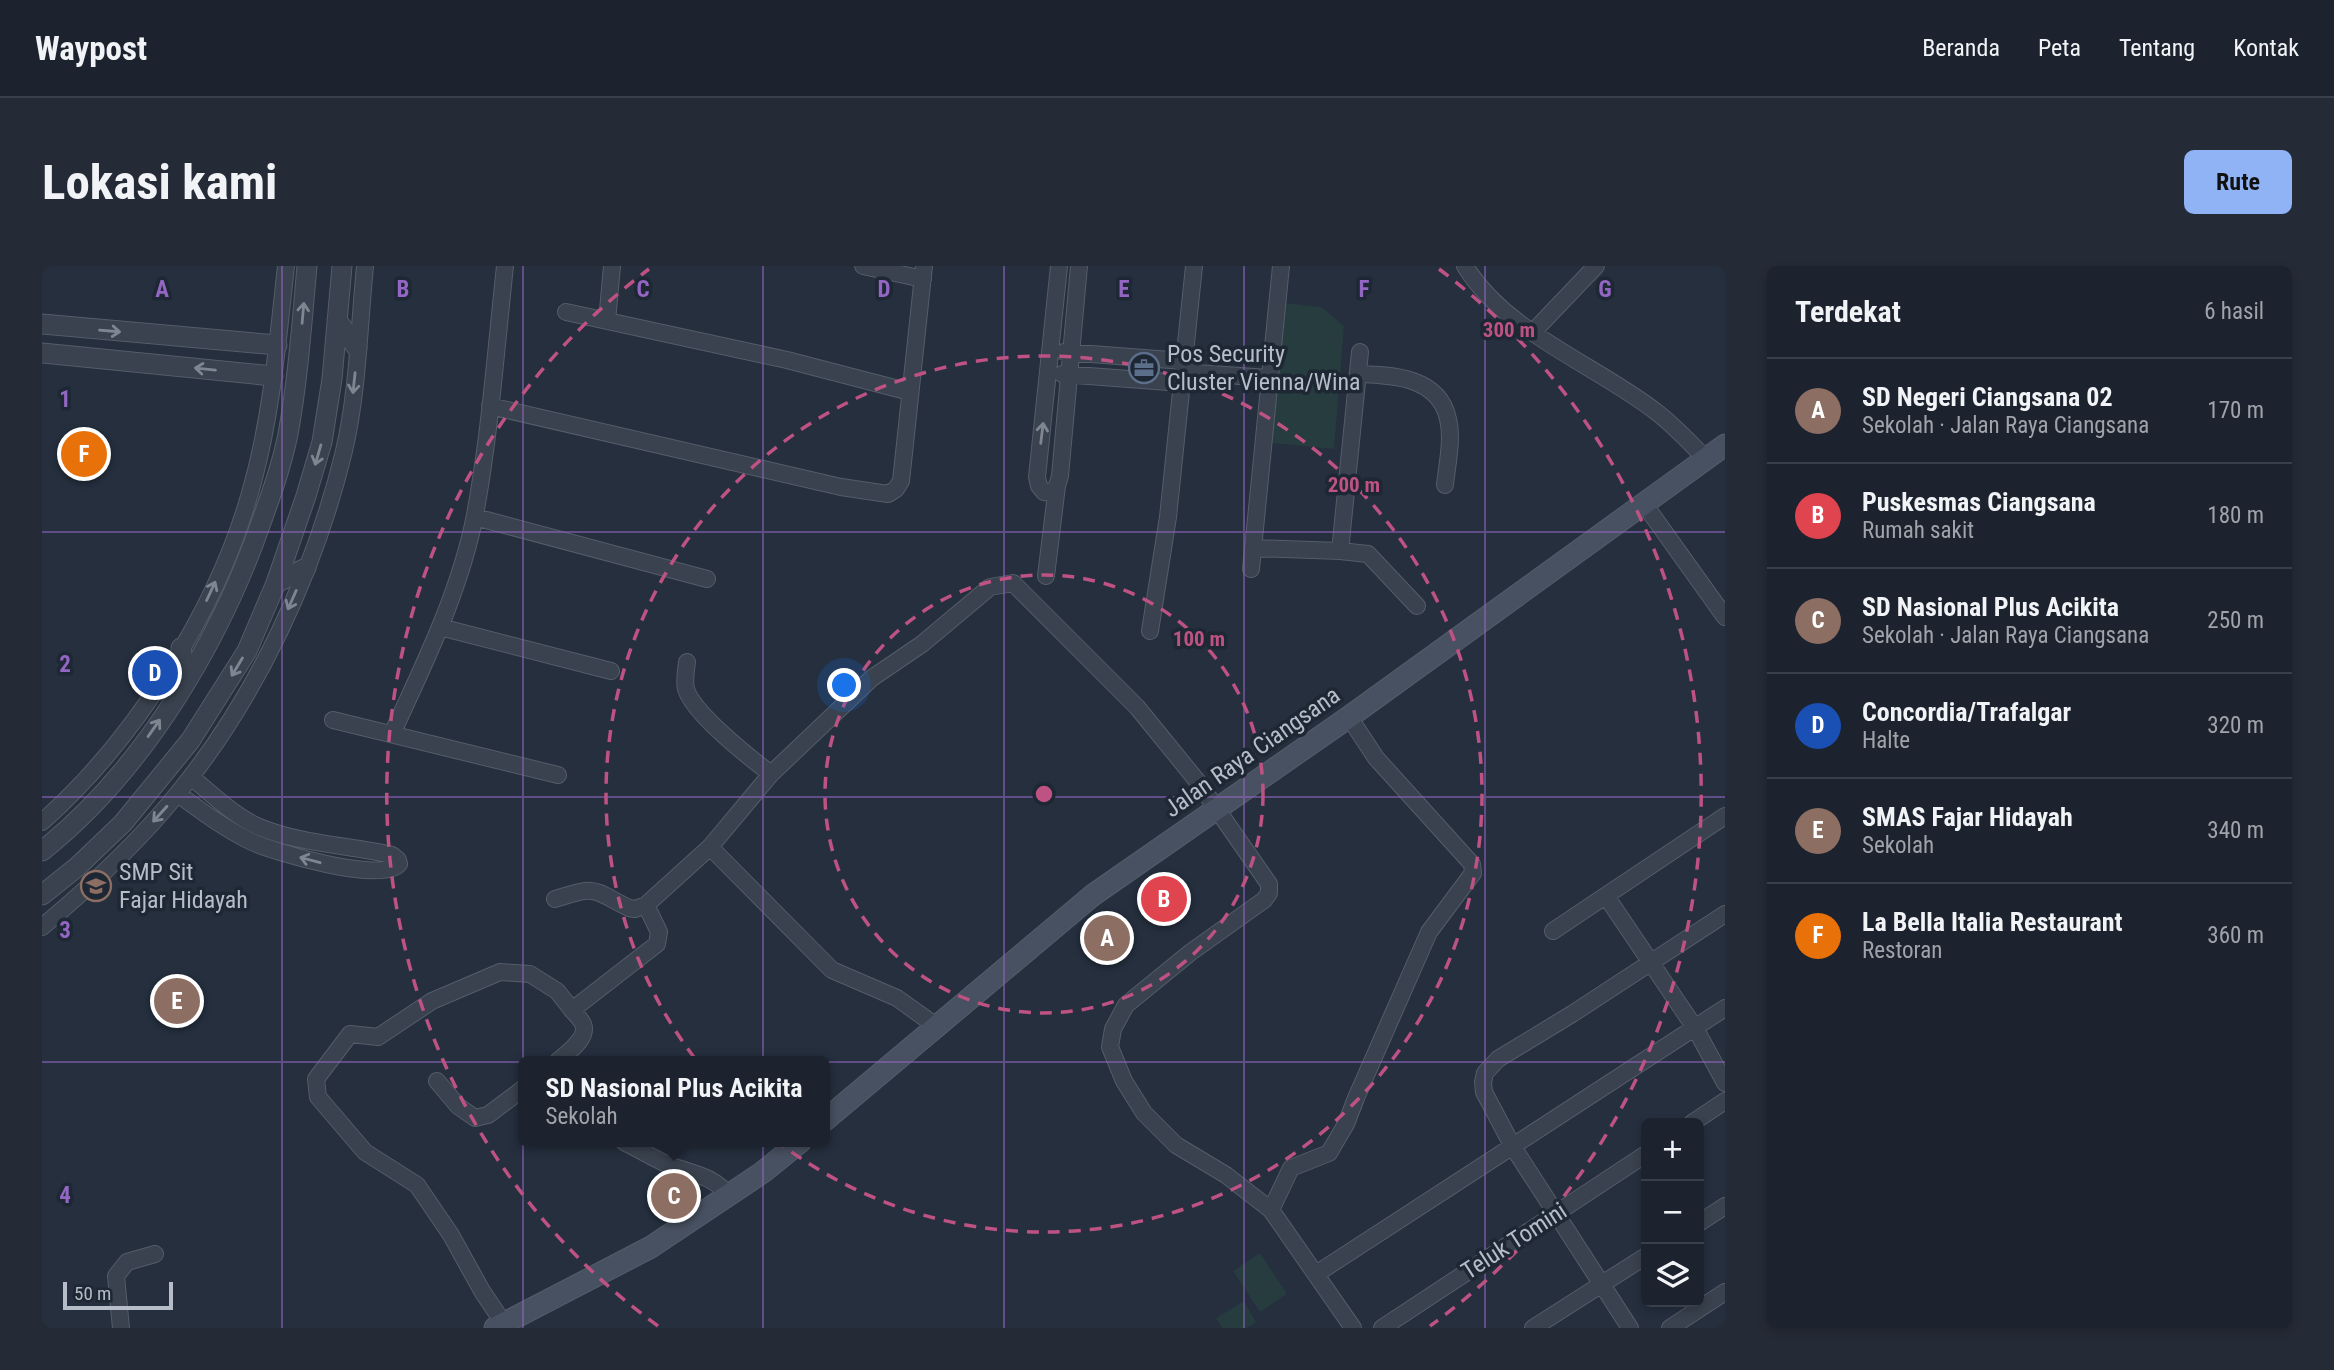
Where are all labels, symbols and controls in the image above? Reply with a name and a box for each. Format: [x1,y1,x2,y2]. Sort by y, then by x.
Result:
text: Waypost [35,29,147,68]
text: Beranda [1922,34,2000,62]
text: Peta [2038,34,2081,62]
text: Tentang [2119,34,2195,62]
text: Kontak [2233,34,2299,62]
button: Rute [2184,150,2292,214]
text: Lokasi kami [42,154,277,211]
text: A [155,276,169,303]
text: B [397,276,409,303]
text: C [636,276,650,303]
text: D [878,276,891,303]
text: E [1118,276,1130,303]
text: F [1359,276,1370,303]
text: G [1598,276,1612,303]
text: Terdekat [1795,294,1901,329]
text: 6 hasil [2204,298,2264,325]
one-way arrow [296,302,309,325]
text: 300 m [1483,318,1535,342]
one-way arrow [98,324,121,337]
place label: Pos Security Cluster Vienna/Wina [1167,340,1361,396]
office icon: Pos Security Cluster Vienna/Wina [1127,351,1161,385]
one-way arrow [195,362,217,375]
one-way arrow [347,371,360,394]
text: SD Negeri Ciangsana 02 [1862,382,2113,412]
text: 1 [59,386,71,413]
text: A [1811,397,1825,424]
text: 170 m [2207,397,2264,424]
text: Sekolah · Jalan Raya Ciangsana [1862,412,2149,439]
one-way arrow [1036,423,1049,445]
pin: F [61,428,107,480]
one-way arrow [311,443,324,466]
text: 200 m [1328,473,1380,497]
text: Puskesmas Ciangsana [1862,487,2096,517]
text: B [1812,502,1824,529]
text: 180 m [2207,502,2264,529]
text: Rumah sakit [1862,517,1974,544]
one-way arrow [205,581,219,602]
one-way arrow [285,589,298,611]
text: SD Nasional Plus Acikita [1862,592,2119,622]
text: C [1811,607,1825,634]
text: 250 m [2207,607,2264,634]
text: Sekolah · Jalan Raya Ciangsana [1862,622,2149,649]
text: 100 m [1173,627,1225,651]
pin: D [132,647,178,699]
text: 2 [59,651,71,678]
one-way arrow [230,656,243,677]
your location [827,668,861,702]
street label: Jalan Raya Ciangsana [1159,681,1345,823]
text: Concordia/Trafalgar [1862,697,2071,727]
text: D [1812,712,1825,739]
text: 320 m [2207,712,2264,739]
one-way arrow [147,719,161,739]
text: Halte [1862,727,1910,754]
centre of rings [1032,782,1056,806]
text: SMAS Fajar Hidayah [1862,802,2073,832]
one-way arrow [152,805,168,823]
text: E [1812,817,1824,844]
text: 340 m [2207,817,2264,844]
text: Sekolah [1862,832,1934,859]
one-way arrow [299,853,321,866]
place label: SMP Sit Fajar Hidayah [119,858,248,914]
school or university icon: SMP Sit Fajar Hidayah [79,869,113,903]
pin: B [1141,873,1187,925]
text: La Bella Italia Restaurant [1862,907,2123,937]
pin: A [1084,912,1130,964]
text: 3 [59,917,71,944]
text: F [1813,922,1823,949]
text: 360 m [2207,922,2264,949]
text: Restoran [1862,937,1942,964]
pin: E [154,975,200,1027]
popup [518,1056,830,1147]
text: SD Nasional Plus Acikita [546,1073,802,1103]
text: Sekolah [546,1103,618,1130]
map controls [1641,1118,1704,1307]
button: + [1641,1118,1704,1181]
pin: C [651,1170,697,1222]
button: − [1641,1181,1704,1244]
text: 4 [59,1182,71,1209]
street label: Teluk Tomini [1456,1197,1572,1285]
button: layers [1641,1244,1704,1307]
scale bar [63,1279,173,1311]
text: 50 m [74,1282,111,1305]

